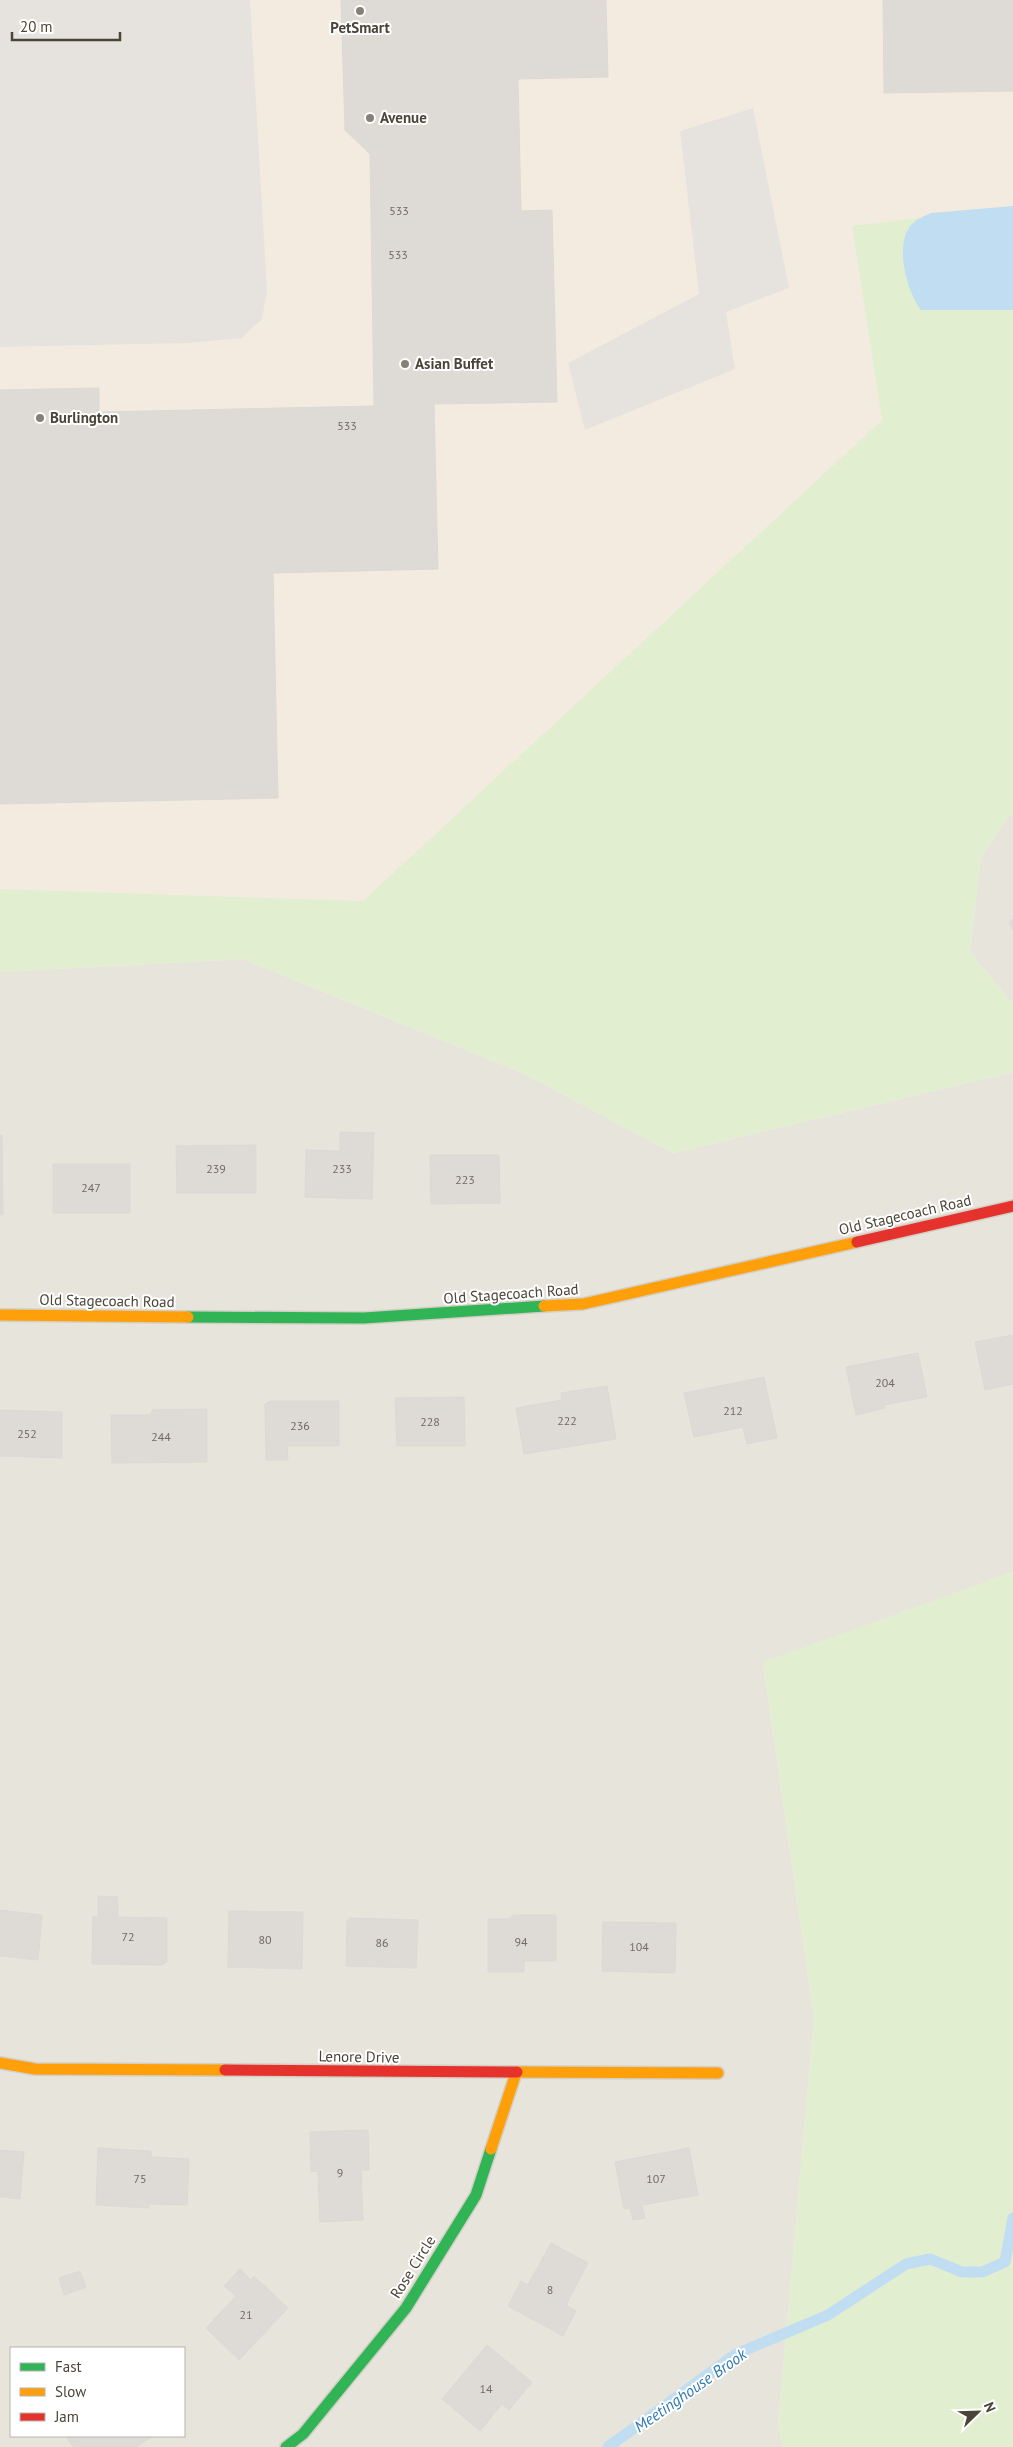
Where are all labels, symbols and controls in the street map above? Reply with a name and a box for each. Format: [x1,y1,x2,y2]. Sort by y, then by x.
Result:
marker: PetSmart [354,5,366,17]
scale bar [12,10,120,42]
text: 20 m [20,17,53,36]
place label: PetSmart [330,18,390,37]
place label: Avenue [380,108,427,127]
marker: Avenue [364,112,376,124]
house number: 533 [389,203,409,218]
house number: 533 [388,247,408,262]
place label: Asian Buffet [415,354,494,373]
marker: Asian Buffet [399,358,411,370]
place label: Burlington [50,408,118,427]
marker: Burlington [34,412,46,424]
house number: 533 [337,418,357,433]
house number: 239 [206,1161,226,1176]
house number: 233 [332,1161,352,1176]
house number: 223 [455,1172,475,1187]
house number: 247 [81,1180,101,1195]
street label: Old Stagecoach Road [837,1190,973,1239]
street label: Old Stagecoach Road [443,1279,579,1308]
street label: Old Stagecoach Road [39,1290,175,1311]
house number: 204 [875,1375,895,1390]
house number: 212 [723,1403,743,1418]
house number: 222 [557,1413,577,1428]
house number: 228 [420,1414,440,1429]
house number: 236 [290,1418,310,1433]
house number: 252 [17,1426,37,1441]
house number: 244 [151,1429,171,1444]
house number: 72 [121,1929,135,1944]
house number: 80 [258,1932,272,1947]
house number: 94 [514,1934,528,1949]
house number: 86 [375,1935,389,1950]
house number: 104 [629,1939,649,1954]
street label: Lenore Drive [318,2046,400,2067]
house number: 9 [337,2165,343,2180]
house number: 75 [133,2171,147,2186]
house number: 107 [646,2171,666,2186]
street label: Rose Circle [386,2232,439,2302]
house number: 8 [547,2282,553,2297]
house number: 21 [239,2307,253,2322]
water label: Meetinghouse Brook [630,2343,751,2436]
legend [10,2347,185,2437]
text: Fast [55,2357,82,2376]
house number: 14 [479,2381,493,2396]
text: Slow [55,2382,86,2401]
north arrow [953,2387,1003,2437]
text: N [980,2399,1000,2415]
text: Jam [54,2407,79,2426]

